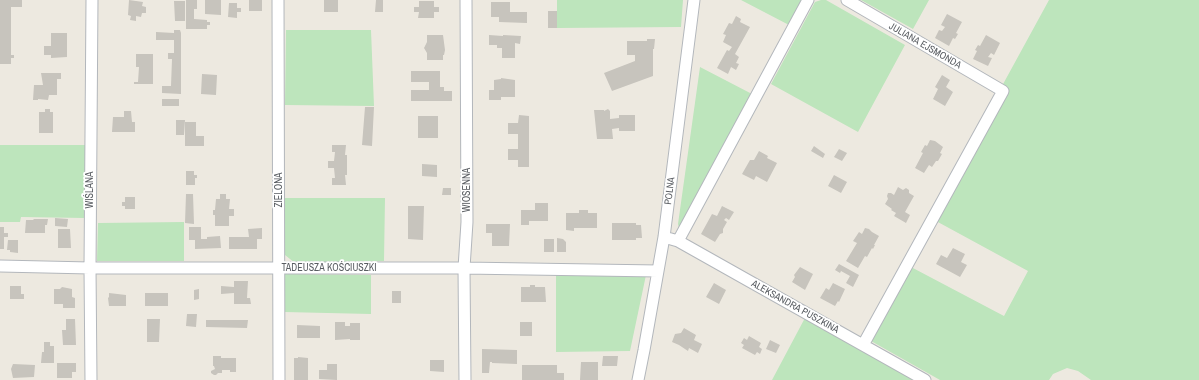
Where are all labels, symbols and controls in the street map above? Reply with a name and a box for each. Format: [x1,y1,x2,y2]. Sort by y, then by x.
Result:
street label: JULIANA EJSMONDA [887,20,963,72]
street label: WIOSENNA [461,168,473,212]
street label: WIŚLANA [84,172,96,208]
street label: ZIELONA [273,172,285,208]
street label: POLNA [662,176,678,206]
street label: TADEUSZA KOŚCIUSZKI [281,262,377,274]
street label: ALEKSANDRA PUSZKINA [749,278,841,336]

